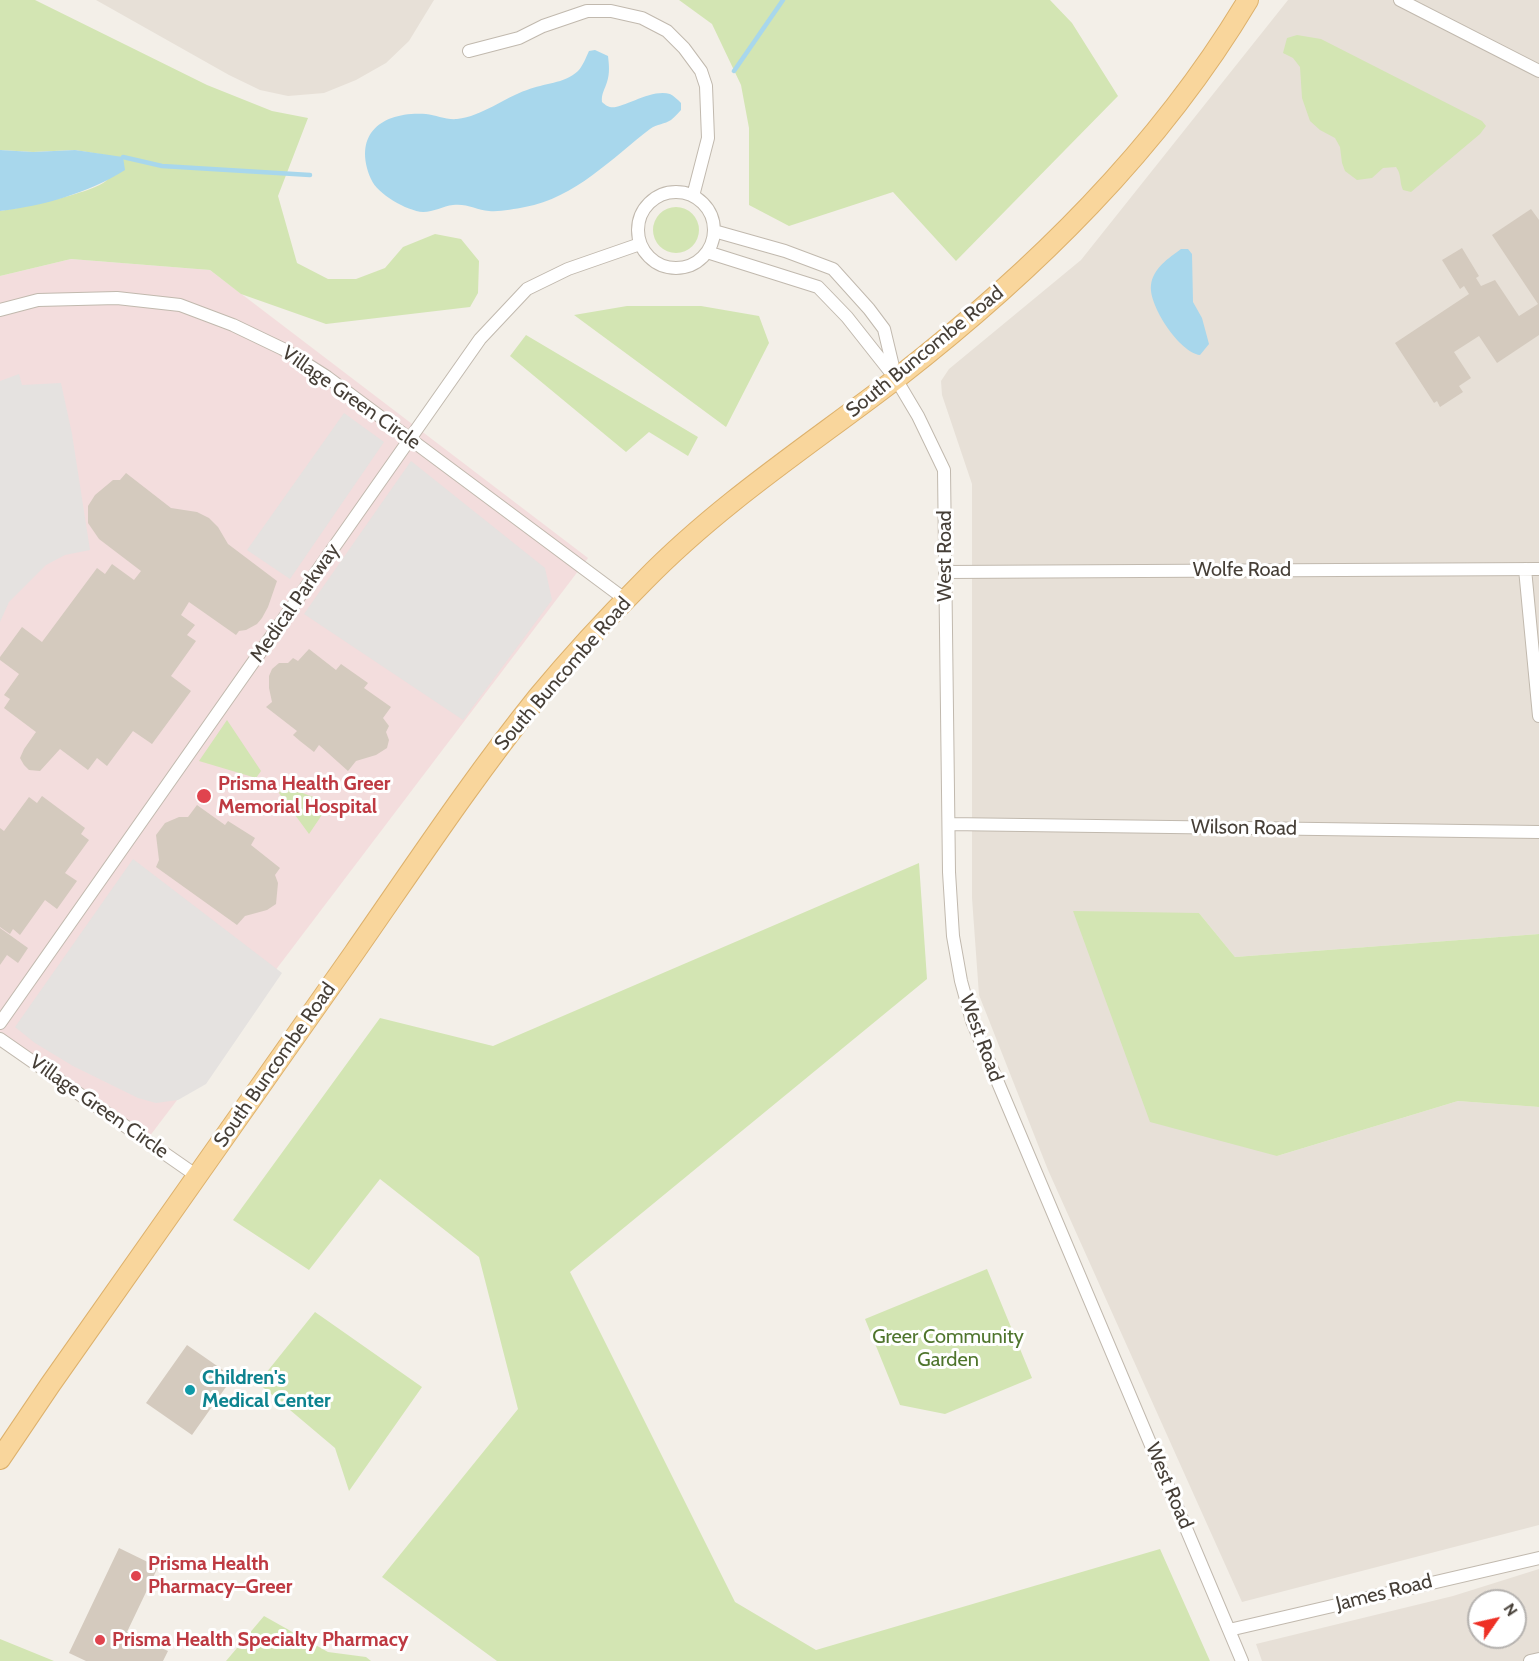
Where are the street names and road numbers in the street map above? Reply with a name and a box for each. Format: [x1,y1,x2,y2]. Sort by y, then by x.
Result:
street label: South Buncombe Road [842,281,1008,423]
street label: Village Green Circle [277,341,425,455]
street label: West Road [933,510,957,602]
street label: Medical Parkway [245,539,345,667]
street label: Wolfe Road [1193,558,1291,582]
street label: South Buncombe Road [490,592,636,756]
street label: Wilson Road [1191,815,1297,841]
street label: South Buncombe Road [209,978,341,1152]
street label: West Road [954,991,1008,1085]
street label: Village Green Circle [25,1050,173,1164]
street label: West Road [1140,1439,1198,1533]
street label: James Road [1333,1569,1435,1617]

